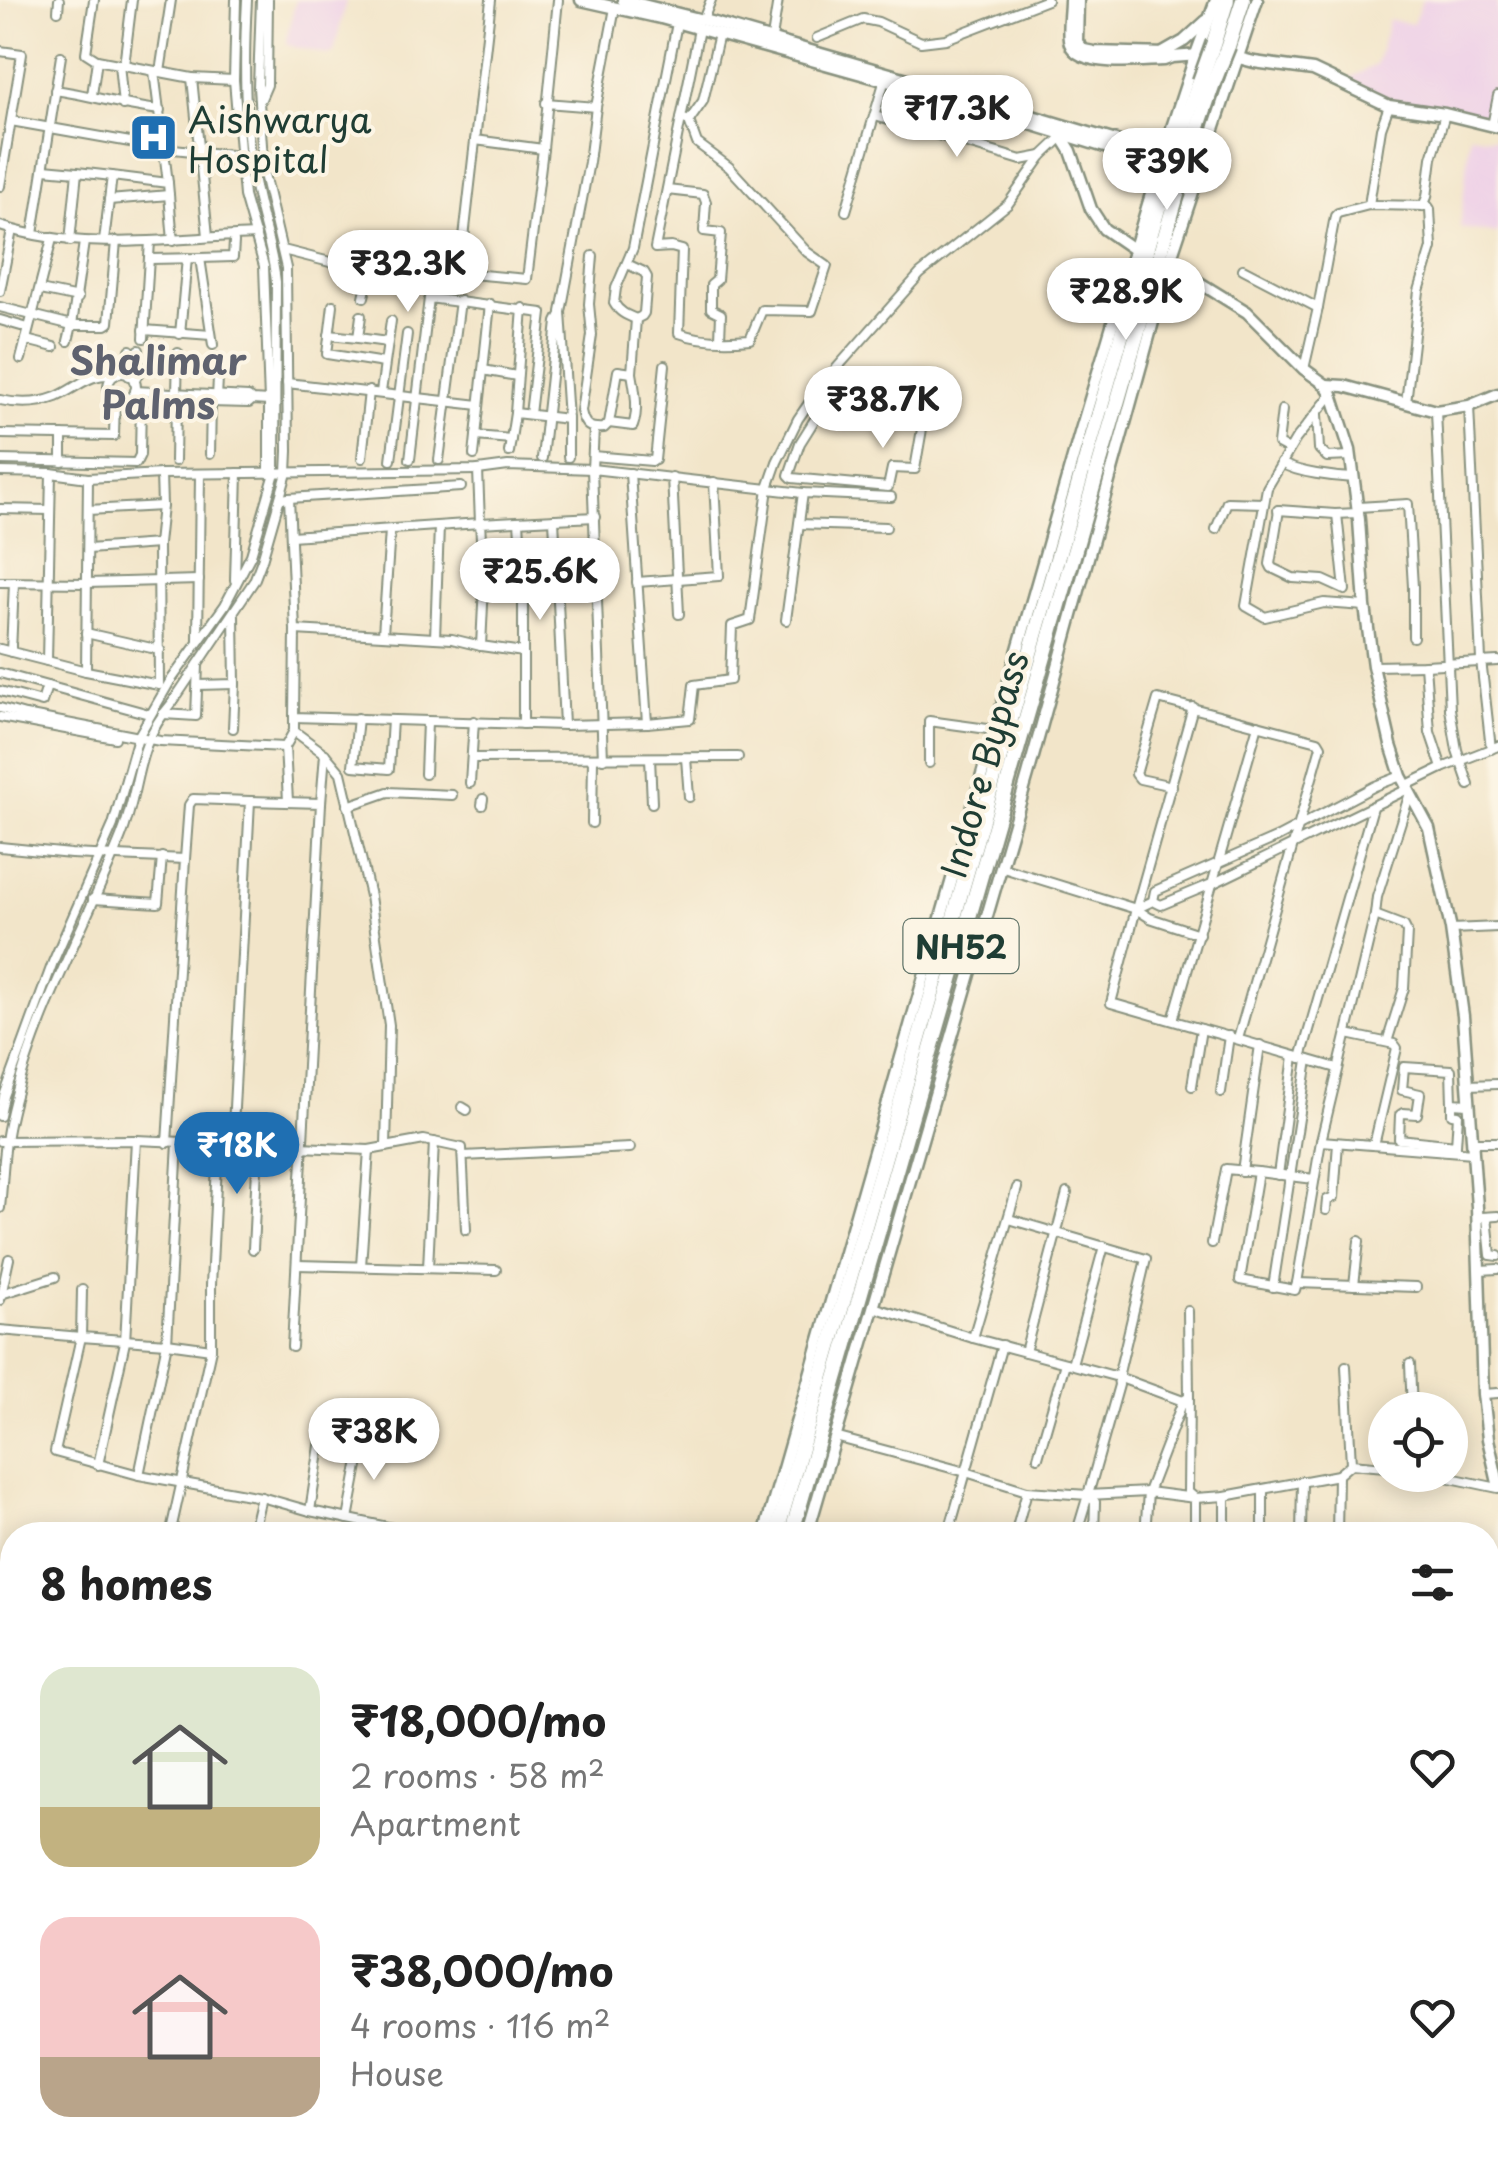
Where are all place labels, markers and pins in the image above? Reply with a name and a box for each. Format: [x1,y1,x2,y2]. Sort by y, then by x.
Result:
pin: ₹17.3K [876,75,1038,160]
place label: Aishwarya Hospital [188,92,372,185]
hospital icon: Aishwarya Hospital [127,112,179,164]
pin: ₹39K [1108,128,1226,213]
pin: ₹32.3K [327,230,489,315]
pin: ₹28.9K [1045,258,1207,343]
pin: ₹38.7K [802,366,964,451]
pin: ₹25.6K [459,538,621,623]
pin: ₹18K [178,1112,296,1197]
pin: ₹38K [315,1398,433,1483]

